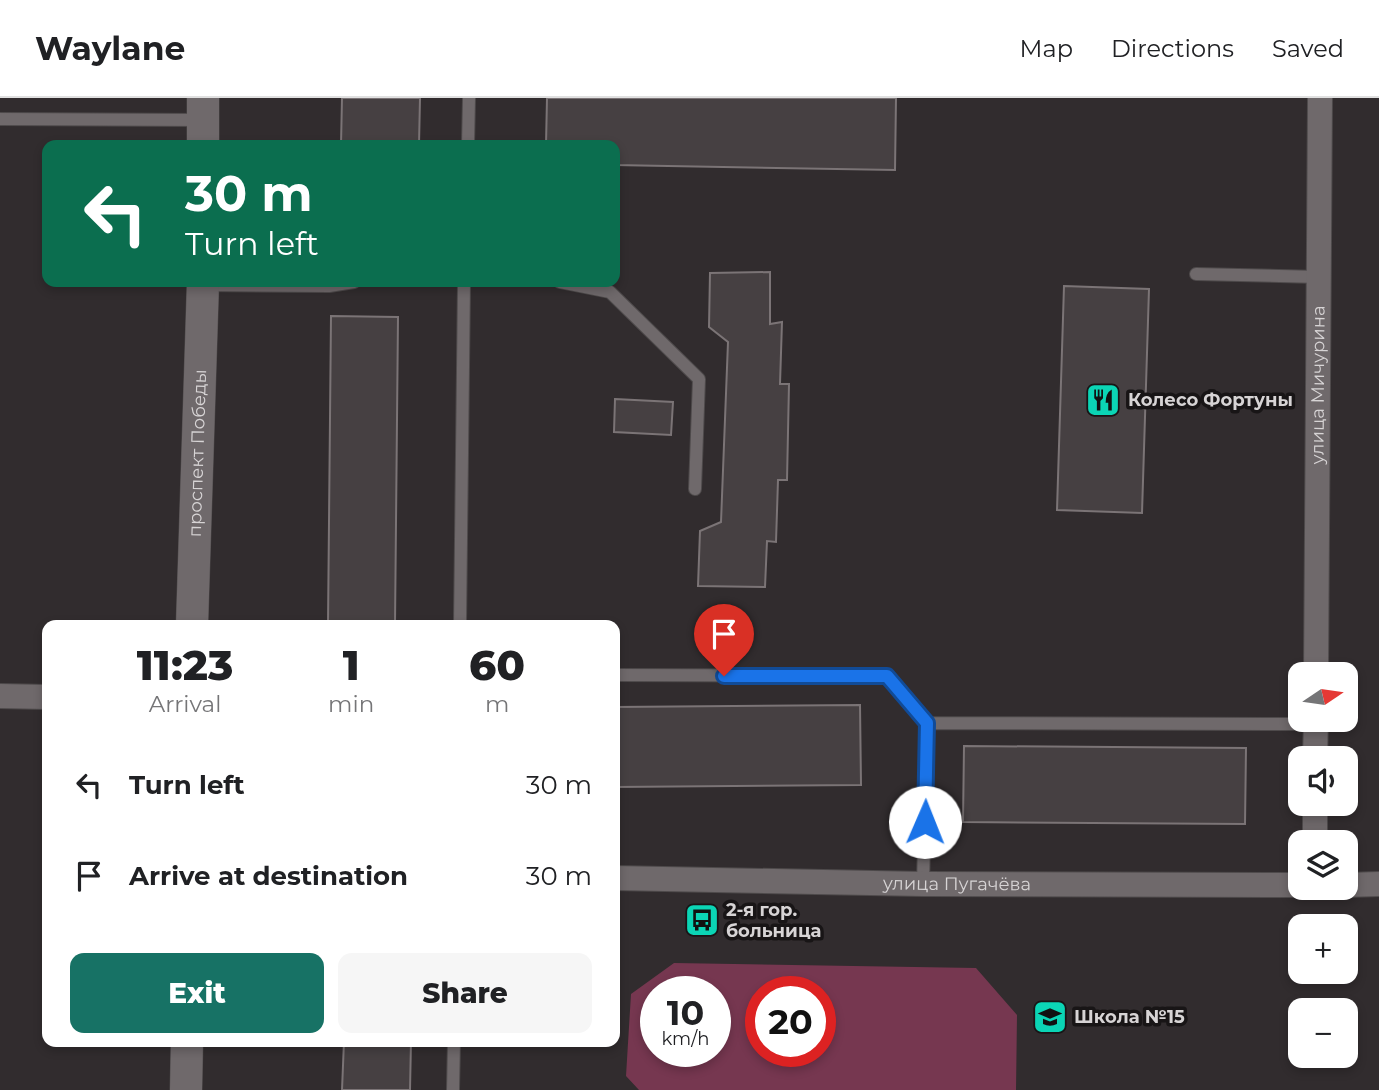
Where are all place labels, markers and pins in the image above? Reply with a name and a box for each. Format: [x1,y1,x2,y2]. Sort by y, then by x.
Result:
restaurant icon: Колесо Фортуны [1084,381,1122,419]
place label: Колесо Фортуны [1128,389,1293,411]
pin [694,604,754,676]
place label: 2-я гор. больница [726,899,821,942]
bus stop icon: 2-я гор. больница [683,901,721,939]
school or university icon: Школа №15 [1031,998,1069,1036]
place label: Школа №15 [1074,1006,1185,1028]

